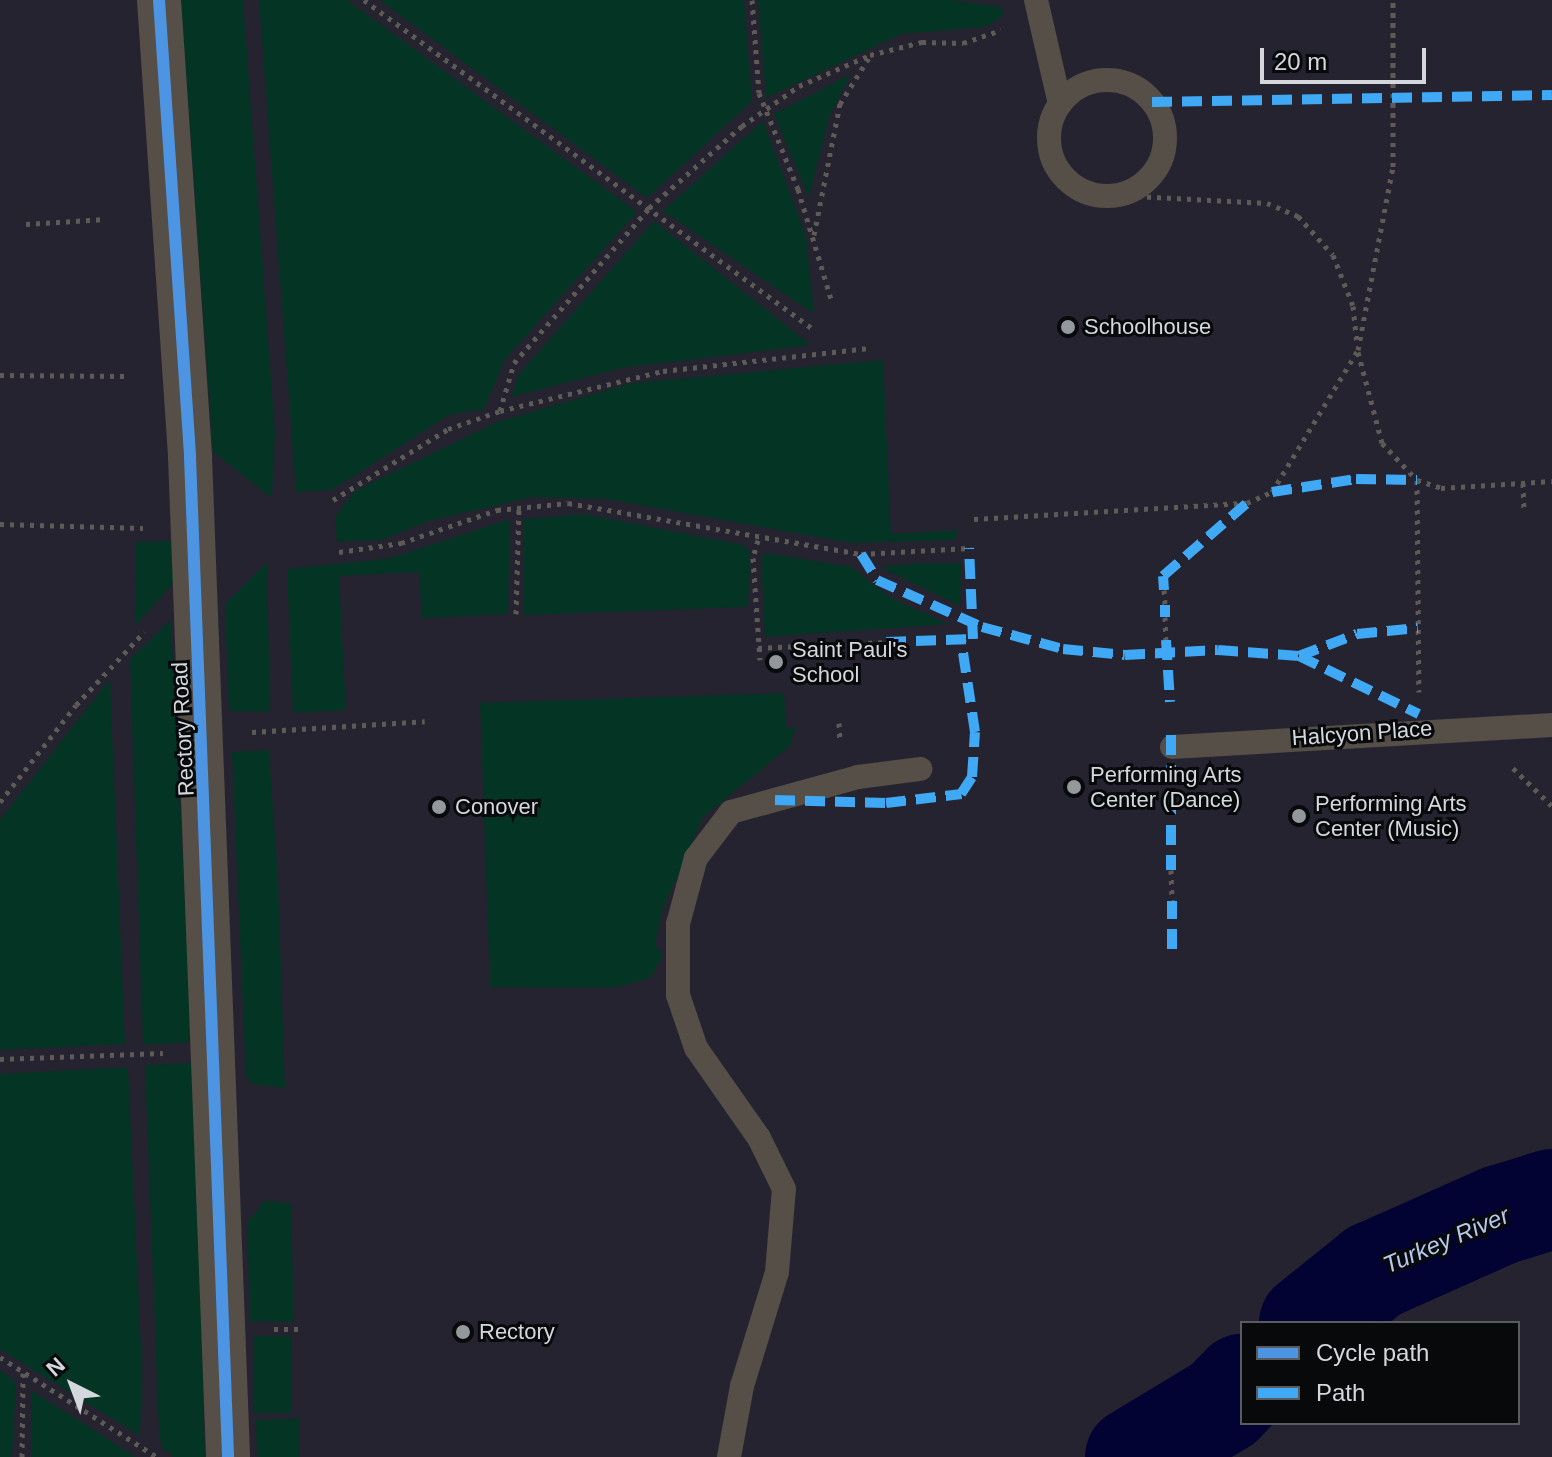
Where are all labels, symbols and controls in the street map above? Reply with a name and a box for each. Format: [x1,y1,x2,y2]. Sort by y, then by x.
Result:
scale bar [1264,32,1430,82]
text: 20 m [1274,48,1327,75]
place label: Schoolhouse [1084,314,1211,340]
marker: Schoolhouse [1059,318,1077,336]
place label: Saint Paul's School [792,636,907,688]
marker: Saint Paul's School [767,653,785,671]
street label: Rectory Road [166,661,200,797]
street label: Halcyon Place [1291,715,1433,751]
place label: Performing Arts Center (Dance) [1090,761,1243,812]
marker: Performing Arts Center (Dance) [1065,778,1083,796]
place label: Performing Arts Center (Music) [1315,790,1468,842]
place label: Conover [455,794,538,820]
marker: Conover [430,798,448,816]
marker: Performing Arts Center (Music) [1290,807,1308,825]
water label: Turkey River [1379,1201,1513,1279]
place label: Rectory [479,1319,555,1345]
legend [1240,1321,1520,1425]
marker: Rectory [454,1323,472,1341]
text: Cycle path [1316,1339,1429,1366]
north arrow [32,1345,112,1425]
text: N [41,1352,70,1381]
text: Path [1316,1379,1365,1406]

